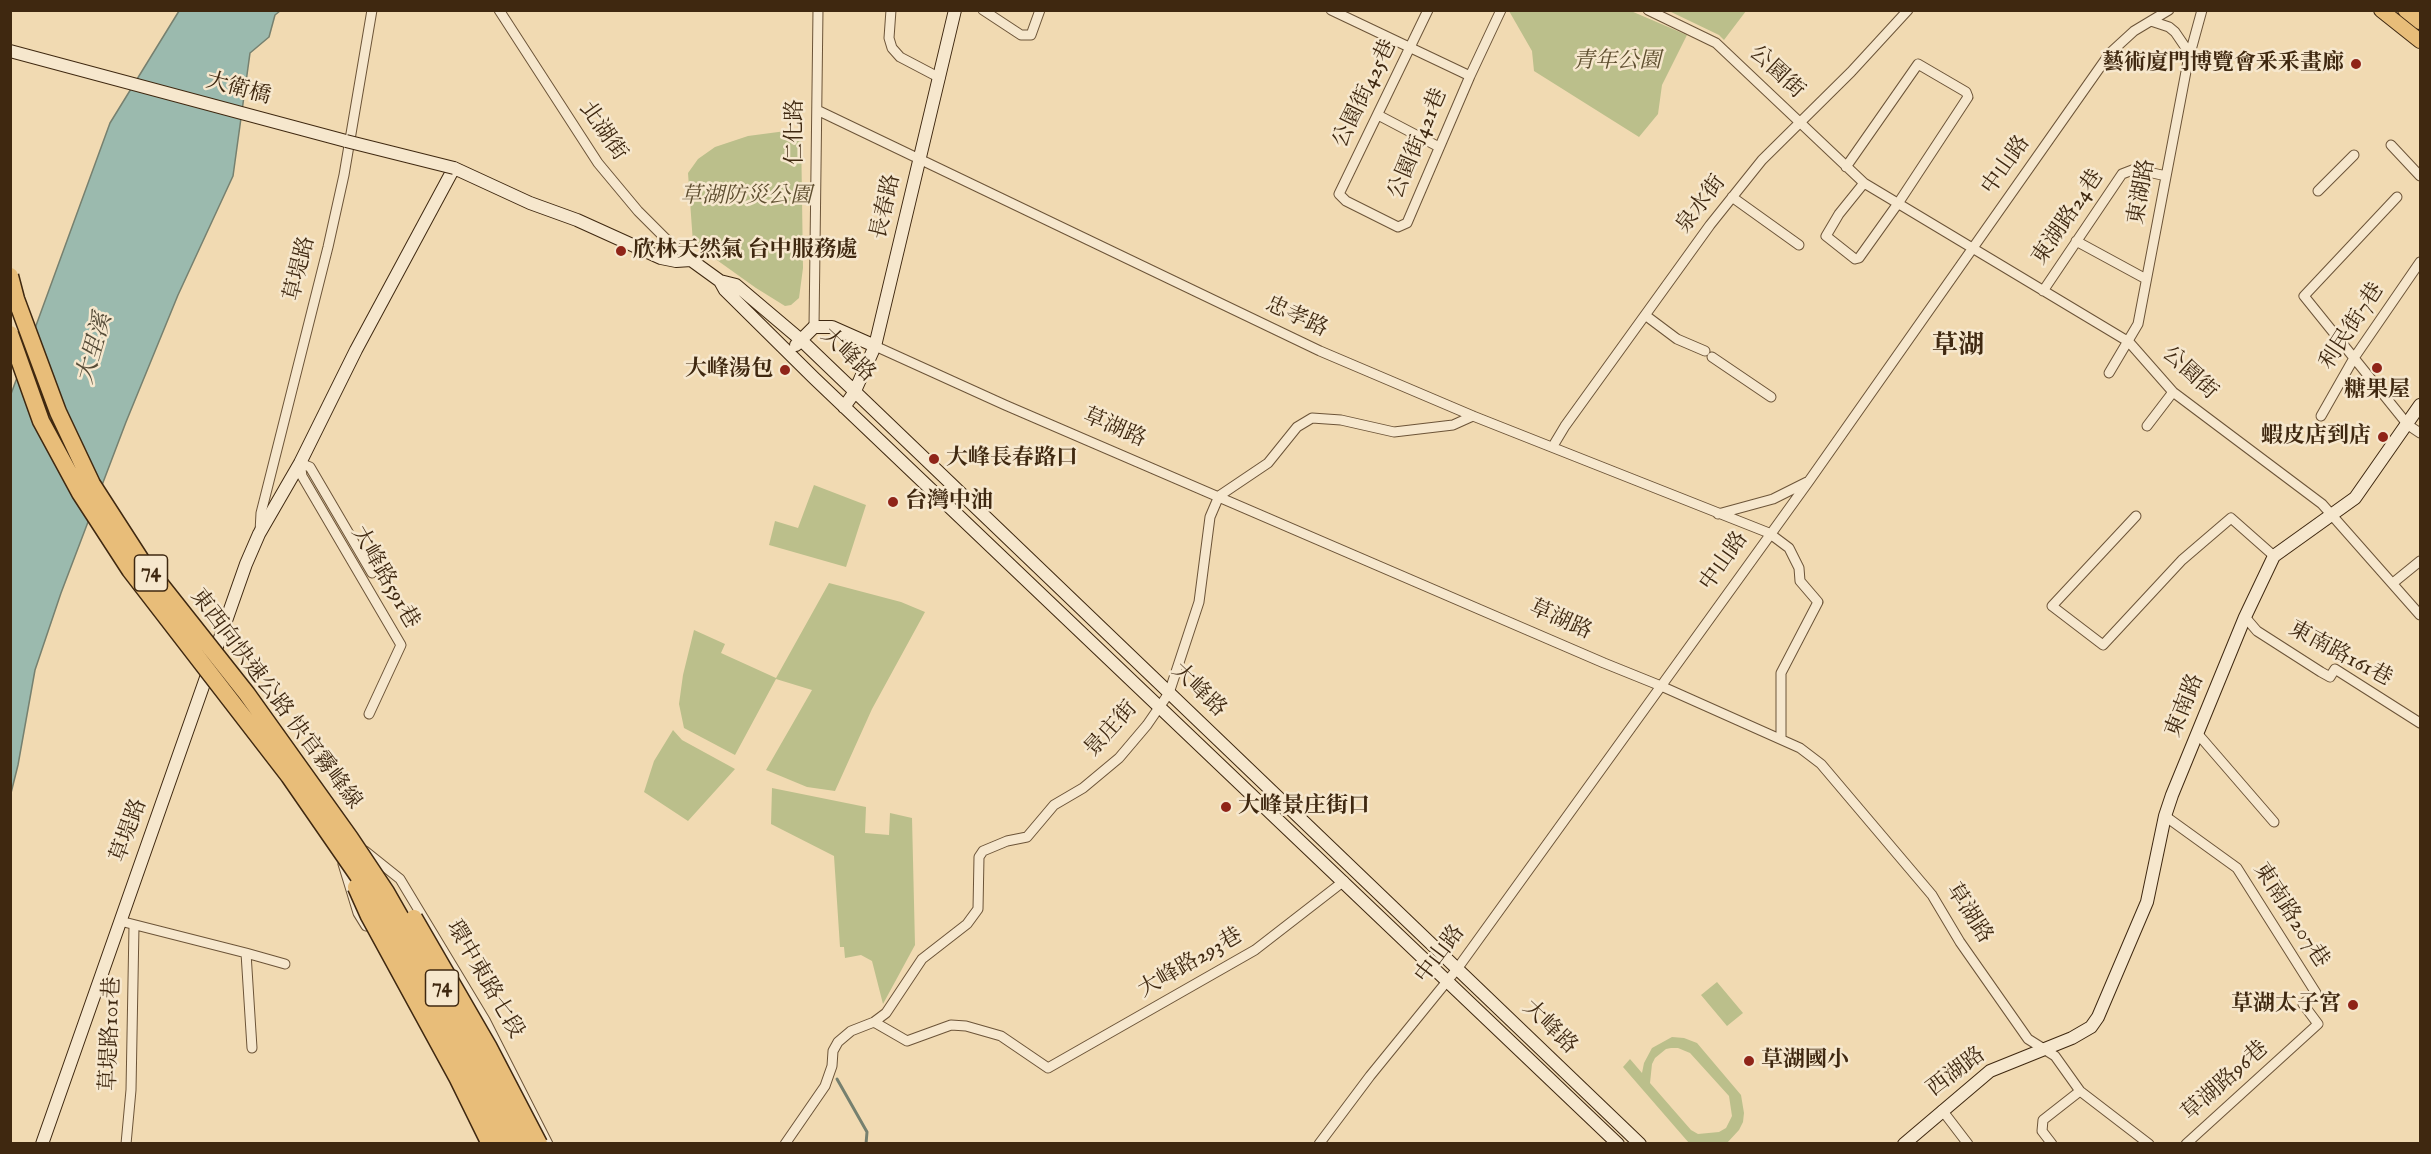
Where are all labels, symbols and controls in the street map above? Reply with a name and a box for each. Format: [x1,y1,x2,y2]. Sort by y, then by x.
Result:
street label: 公園街425巷 [1328,36,1404,152]
street label: 公園街 [1743,41,1809,105]
park label: 青年公園 [1573,49,1661,75]
place label: 藝術廈門博覽會釆釆畫廊 [2102,51,2344,77]
marker: 藝術廈門博覽會釆釆畫廊 [2349,57,2363,71]
street label: 大衛橋 [203,69,273,111]
street label: 公園街421巷 [1384,85,1454,203]
street label: 北湖街 [572,97,632,167]
street label: 仁化路 [783,99,809,165]
street label: 中山路 [1977,131,2037,201]
street label: 東湖路 [2124,157,2162,227]
street label: 東湖路24巷 [2028,165,2110,271]
street label: 泉水街 [1672,171,1732,239]
street label: 長春路 [867,172,907,242]
park label: 草湖防災公園 [680,184,812,210]
street label: 草堤路 [280,234,322,304]
place label: 欣林天然氣 台中服務處 [633,238,858,264]
marker: 欣林天然氣 台中服務處 [614,244,628,258]
street label: 利民街7巷 [2315,279,2391,375]
street label: 忠孝路 [1261,292,1331,344]
water label: 大里溪 [72,310,120,388]
street label: 大峰路 [814,324,880,388]
district label: 草湖 [1932,332,1984,364]
street label: 公園街 [2156,342,2222,406]
place label: 大峰湯包 [685,357,773,383]
marker: 糖果屋 [2370,361,2384,375]
marker: 大峰湯包 [778,363,792,377]
place label: 糖果屋 [2344,378,2410,404]
street label: 草湖路 [1078,404,1150,454]
place label: 蝦皮店到店 [2261,424,2371,450]
marker: 蝦皮店到店 [2376,430,2390,444]
place label: 大峰長春路口 [946,446,1078,472]
marker: 大峰長春路口 [927,452,941,466]
place label: 台灣中油 [905,489,993,515]
marker: 台灣中油 [886,495,900,509]
street label: 大峰路591巷 [344,522,424,634]
street label: 中山路 [1695,527,1755,597]
road number: 74 [134,555,168,591]
street label: 東西向快速公路 快官霧峰線 [184,585,366,815]
street label: 草湖路 [1524,596,1596,646]
street label: 東南路161巷 [2284,617,2396,693]
street label: 大峰路 [1165,659,1231,723]
street label: 東南路 [2161,670,2211,742]
street label: 景庄街 [1080,697,1144,763]
place label: 大峰景庄街口 [1238,794,1370,820]
street label: 草堤路 [106,795,154,867]
marker: 大峰景庄街口 [1219,800,1233,814]
street label: 東南路207巷 [2246,859,2334,973]
street label: 草湖路 [1939,879,1997,949]
street label: 環中東路七段 [440,916,528,1044]
street label: 中山路 [1411,921,1471,989]
street label: 大峰路293巷 [1134,924,1248,1004]
road number: 74 [426,970,458,1006]
street label: 草堤路101巷 [97,976,127,1092]
place label: 草湖太子宮 [2231,992,2341,1018]
street label: 大峰路 [1516,996,1582,1060]
marker: 草湖太子宮 [2346,998,2360,1012]
street label: 草湖路96巷 [2177,1036,2275,1128]
street label: 西湖路 [1923,1043,1991,1103]
place label: 草湖國小 [1761,1048,1849,1074]
marker: 草湖國小 [1742,1054,1756,1068]

